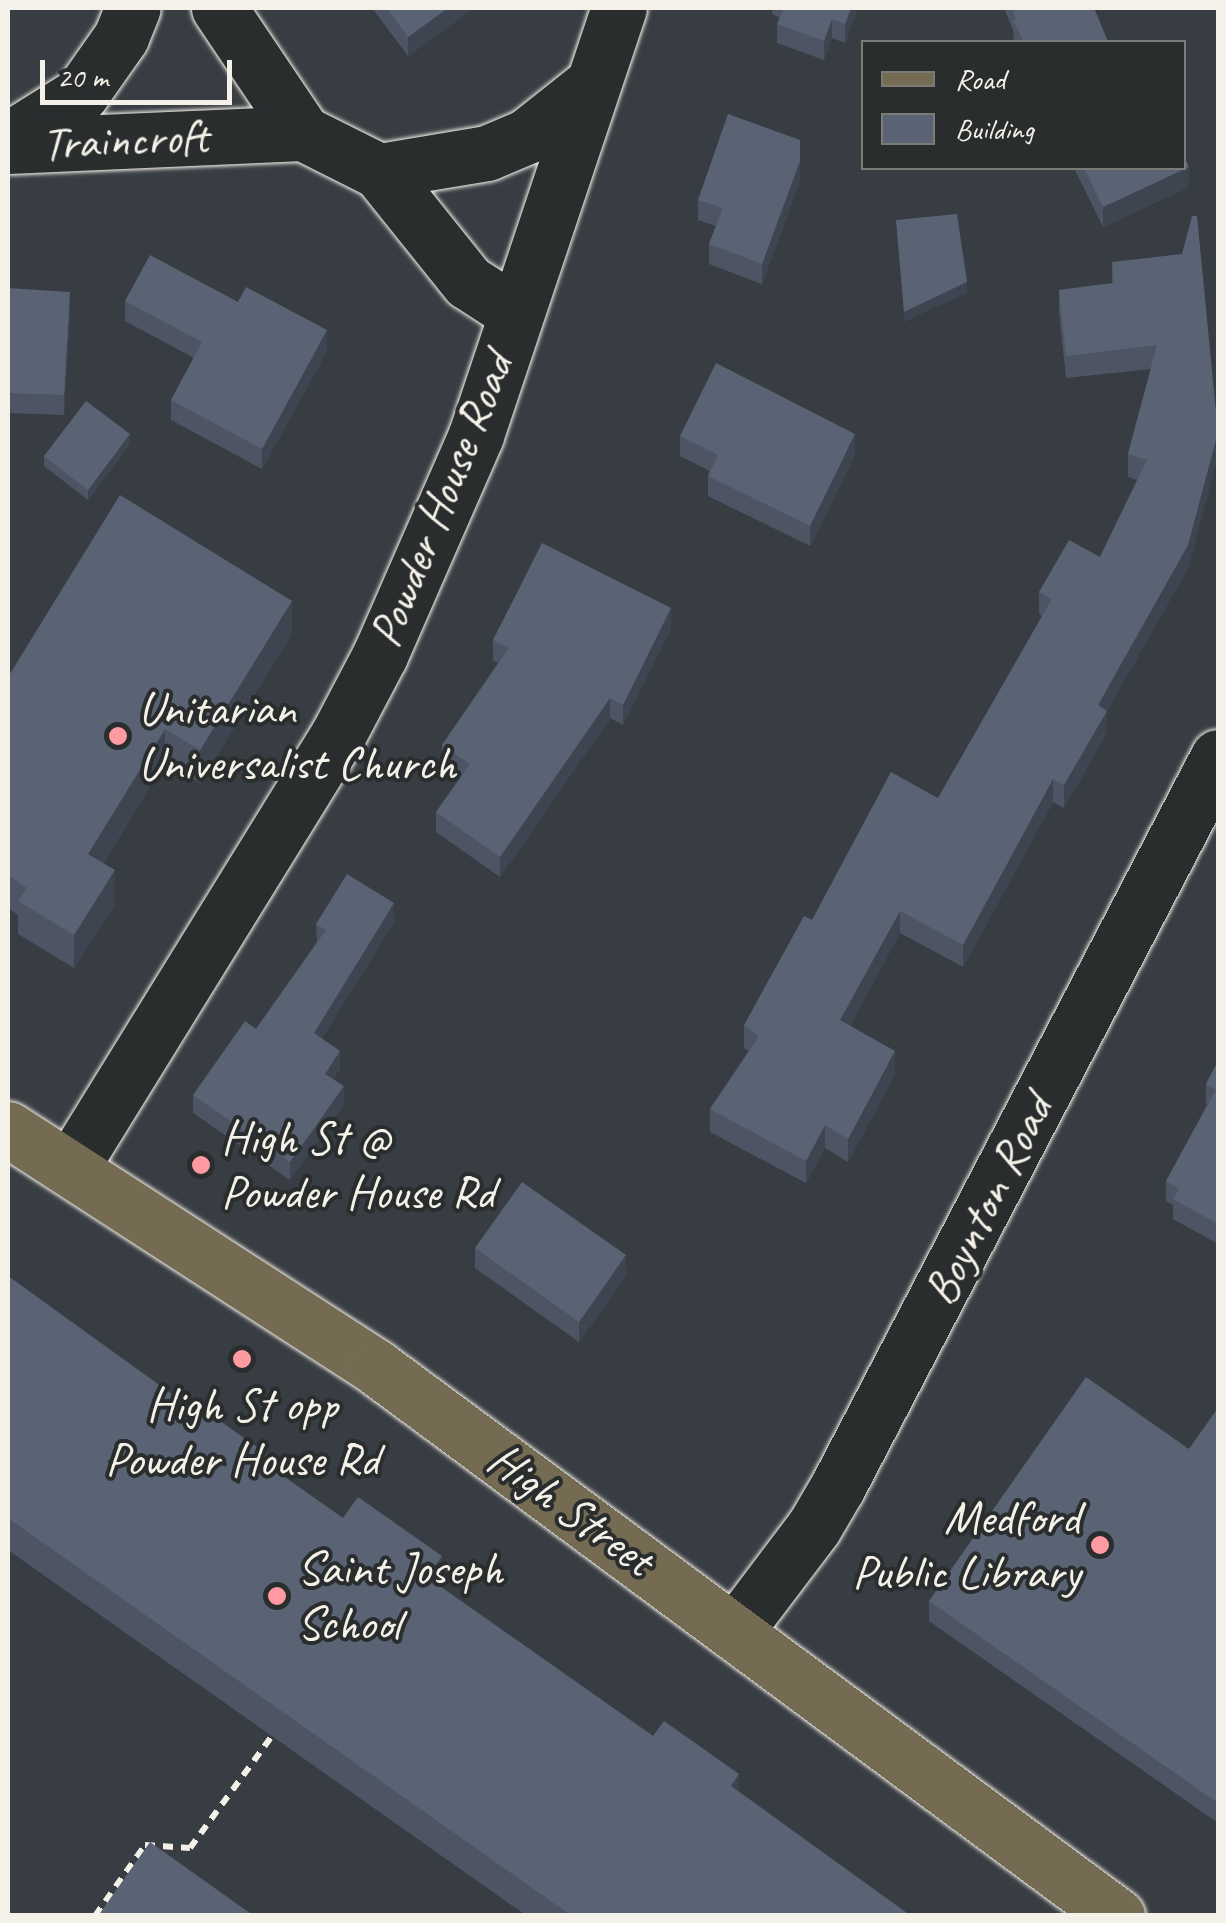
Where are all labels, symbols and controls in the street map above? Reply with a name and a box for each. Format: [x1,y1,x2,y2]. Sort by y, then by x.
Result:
scale bar [45,40,238,102]
legend [861,40,1186,170]
text: 20 m [57,58,108,96]
text: Road [955,60,1005,98]
street label: Traincroft [40,107,210,173]
text: Building [955,110,1034,148]
street label: Powder House Road [356,345,526,655]
place label: Unitarian Universalist Church [138,679,458,792]
marker: Unitarian Universalist Church [107,725,129,747]
street label: Boynton Road [911,1086,1065,1314]
place label: High St @ Powder House Rd [221,1108,496,1221]
marker: High St @ Powder House Rd [190,1154,212,1176]
marker: High St opp Powder House Rd [231,1348,253,1370]
place label: High St opp Powder House Rd [105,1375,379,1488]
street label: High Street [477,1429,665,1589]
place label: Medford Public Library [853,1488,1080,1601]
marker: Medford Public Library [1089,1534,1111,1556]
place label: Saint Joseph School [297,1539,502,1652]
marker: Saint Joseph School [266,1585,288,1607]

